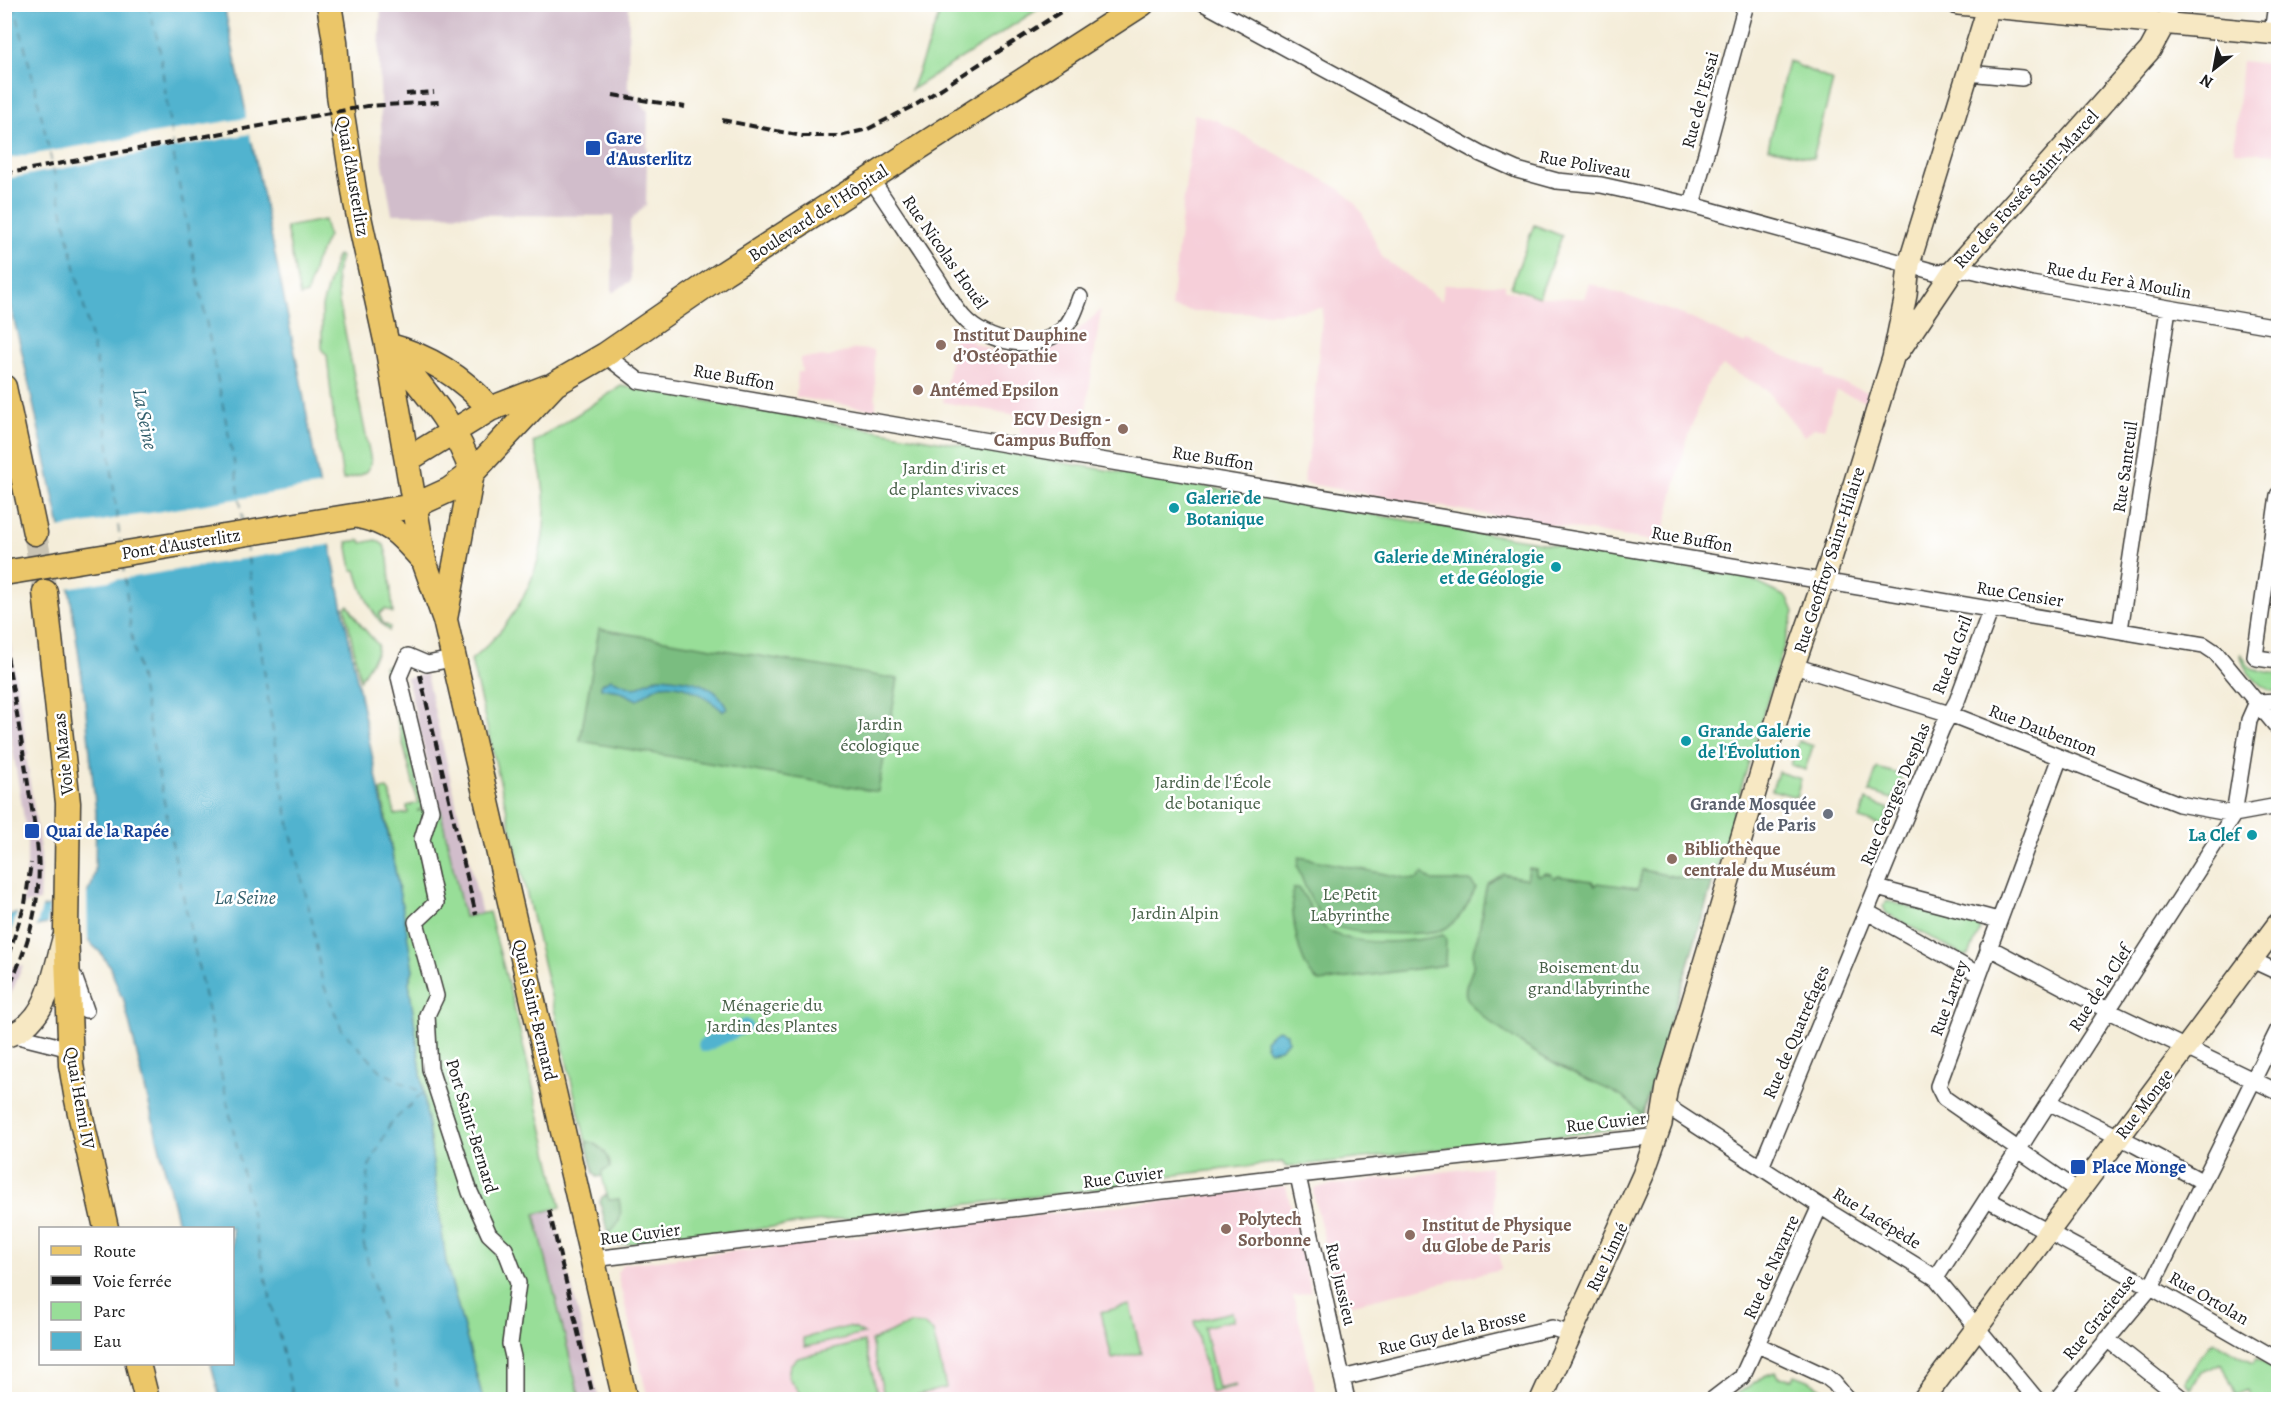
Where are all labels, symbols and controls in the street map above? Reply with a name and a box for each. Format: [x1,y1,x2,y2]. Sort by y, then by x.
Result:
north arrow [2184,39,2244,99]
street label: Rue de l'Essai [1676,49,1724,151]
text: N [2196,68,2217,93]
street label: Rue des Fossés Saint-Marcel [1948,104,2104,273]
street label: Quai d'Austerlitz [331,114,375,238]
place label: Gare d'Austerlitz [606,126,692,171]
marker: Gare d'Austerlitz [584,139,602,157]
street label: Rue Poliveau [1537,144,1633,184]
street label: Boulevard de l'Hôpital [743,158,893,267]
street label: Rue Nicolas Houël [897,190,994,314]
street label: Rue du Fer à Moulin [2045,255,2193,305]
place label: Institut Dauphine d’Ostéopathie [953,323,1087,368]
marker: Institut Dauphine d’Ostéopathie [934,338,948,352]
street label: Rue Buffon [691,358,777,396]
place label: Antémed Epsilon [929,378,1059,402]
marker: Antémed Epsilon [911,383,925,397]
water label: La Seine [126,386,164,452]
place label: ECV Design - Campus Buffon [994,407,1111,452]
street label: Rue Santeuil [2107,419,2143,514]
marker: ECV Design - Campus Buffon [1116,422,1130,436]
street label: Rue Buffon [1171,440,1256,476]
park label: Jardin d'iris et de plantes vivaces [889,456,1019,501]
street label: Rue Geoffroy Saint-Hilaire [1788,464,1870,656]
place label: Galerie de Botanique [1186,486,1264,531]
marker: Galerie de Botanique [1167,501,1181,515]
street label: Rue Buffon [1649,520,1735,558]
street label: Pont d'Austerlitz [120,523,242,565]
place label: Galerie de Minéralogie et de Géologie [1374,545,1544,590]
marker: Galerie de Minéralogie et de Géologie [1549,560,1563,574]
street label: Rue Censier [1975,575,2065,613]
street label: Rue du Gril [1926,611,1978,698]
street label: Rue Daubenton [1985,698,2101,762]
street label: Voie Mazas [47,712,79,797]
park label: Jardin écologique [841,712,919,757]
place label: Grande Galerie de l'Évolution [1698,719,1811,764]
street label: Rue Georges Desplas [1854,719,1936,869]
marker: Grande Galerie de l'Évolution [1679,734,1693,748]
park label: Jardin de l'École de botanique [1155,770,1271,815]
place label: Grande Mosquée de Paris [1690,792,1816,837]
marker: Grande Mosquée de Paris [1821,807,1835,821]
place label: Quai de la Rapée [46,819,169,843]
marker: Quai de la Rapée [23,822,41,840]
place label: La Clef [2188,823,2243,847]
marker: La Clef [2245,828,2259,842]
place label: Bibliothèque centrale du Muséum [1684,837,1836,882]
marker: Bibliothèque centrale du Muséum [1665,852,1679,866]
park label: Le Petit Labyrinthe [1310,882,1390,927]
water label: La Seine [214,884,276,911]
park label: Jardin Alpin [1131,901,1219,925]
street label: Quai Saint-Bernard [507,937,563,1083]
street label: Rue de la Clef [2063,937,2139,1036]
park label: Boisement du grand labyrinthe [1528,955,1650,1000]
street label: Rue Larrey [1924,956,1974,1039]
street label: Rue de Quatrefages [1757,962,1835,1102]
park label: Ménagerie du Jardin des Plantes [707,993,837,1038]
street label: Quai Henri IV [59,1045,101,1151]
street label: Port Saint-Bernard [440,1056,504,1196]
street label: Rue Monge [2110,1064,2178,1144]
street label: Rue Cuvier [1565,1106,1648,1138]
place label: Place Monge [2092,1155,2186,1179]
marker: Place Monge [2069,1158,2087,1176]
street label: Rue Cuvier [1081,1160,1165,1194]
street label: Rue Lacépède [1828,1181,1926,1255]
place label: Polytech Sorbonne [1238,1207,1311,1252]
street label: Rue de Navarre [1737,1211,1805,1323]
place label: Institut de Physique du Globe de Paris [1422,1213,1571,1258]
street label: Rue Cuvier [598,1217,682,1251]
street label: Rue Linné [1581,1218,1633,1296]
marker: Polytech Sorbonne [1219,1222,1233,1236]
legend [39,1227,234,1365]
marker: Institut de Physique du Globe de Paris [1403,1228,1417,1242]
text: Route [93,1239,136,1263]
street label: Rue Jussieu [1320,1240,1362,1328]
street label: Rue Ortolan [2165,1265,2254,1331]
text: Voie ferrée [92,1269,172,1293]
street label: Rue Gracieuse [2057,1269,2141,1365]
text: Parc [93,1299,125,1323]
street label: Rue Guy de la Brosse [1376,1303,1528,1361]
text: Eau [93,1329,122,1353]

